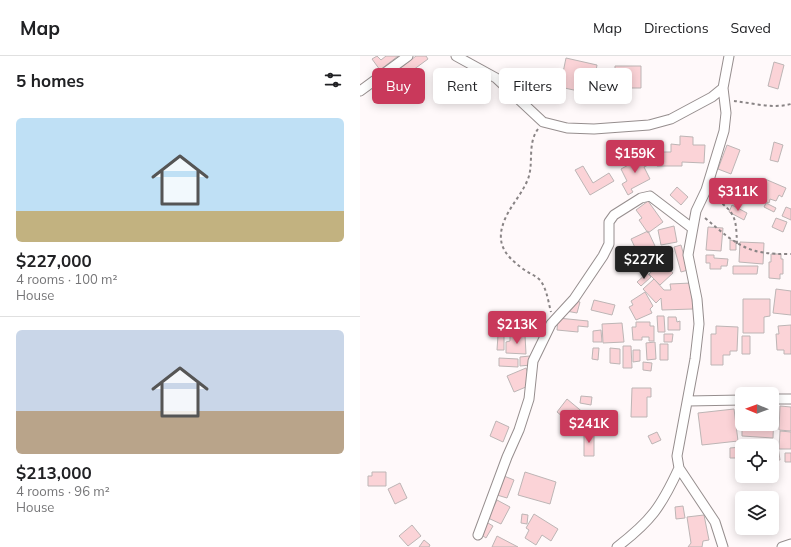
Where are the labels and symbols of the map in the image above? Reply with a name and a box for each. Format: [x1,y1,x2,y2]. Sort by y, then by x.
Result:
pin: $159K [607,140,663,174]
pin: $311K [710,178,766,212]
pin: $227K [616,246,672,280]
pin: $213K [489,311,545,345]
north arrow [735,387,779,431]
pin: $241K [561,410,617,444]

